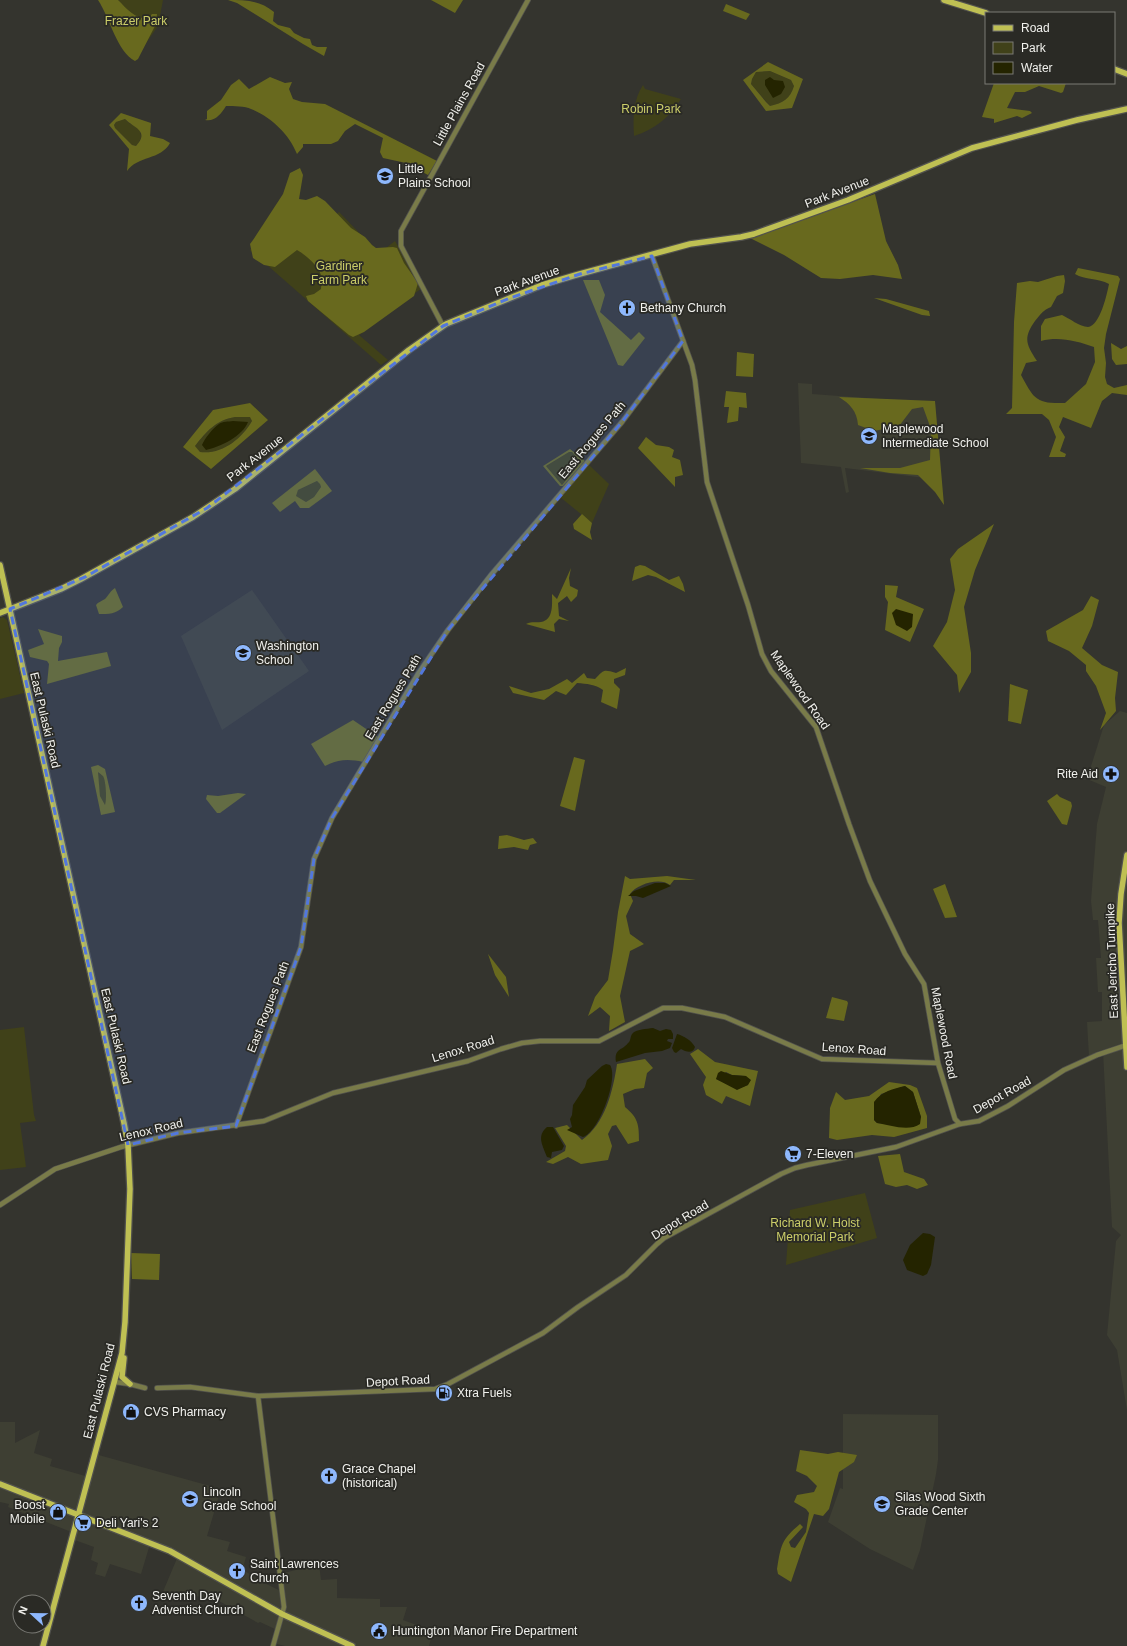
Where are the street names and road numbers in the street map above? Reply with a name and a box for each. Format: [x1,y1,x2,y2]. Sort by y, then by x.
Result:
street label: Little Plains Road [430,60,488,148]
street label: Park Avenue [803,173,871,211]
street label: Park Avenue [493,263,562,299]
street label: East Rogues Path [556,398,628,482]
street label: Park Avenue [224,431,286,484]
street label: Maplewood Road [767,648,833,732]
street label: East Rogues Path [362,652,424,742]
street label: East Pulaski Road [27,671,63,769]
street label: East Jericho Turnpike [1103,903,1121,1019]
street label: East Rogues Path [244,959,292,1055]
street label: Maplewood Road [928,986,960,1080]
street label: East Pulaski Road [98,987,134,1085]
street label: Lenox Road [430,1033,496,1065]
street label: Lenox Road [821,1040,887,1058]
street label: Depot Road [971,1073,1033,1117]
street label: Lenox Road [118,1116,184,1144]
street label: Depot Road [649,1198,711,1242]
street label: East Pulaski Road [80,1342,118,1440]
street label: Depot Road [366,1372,430,1390]

